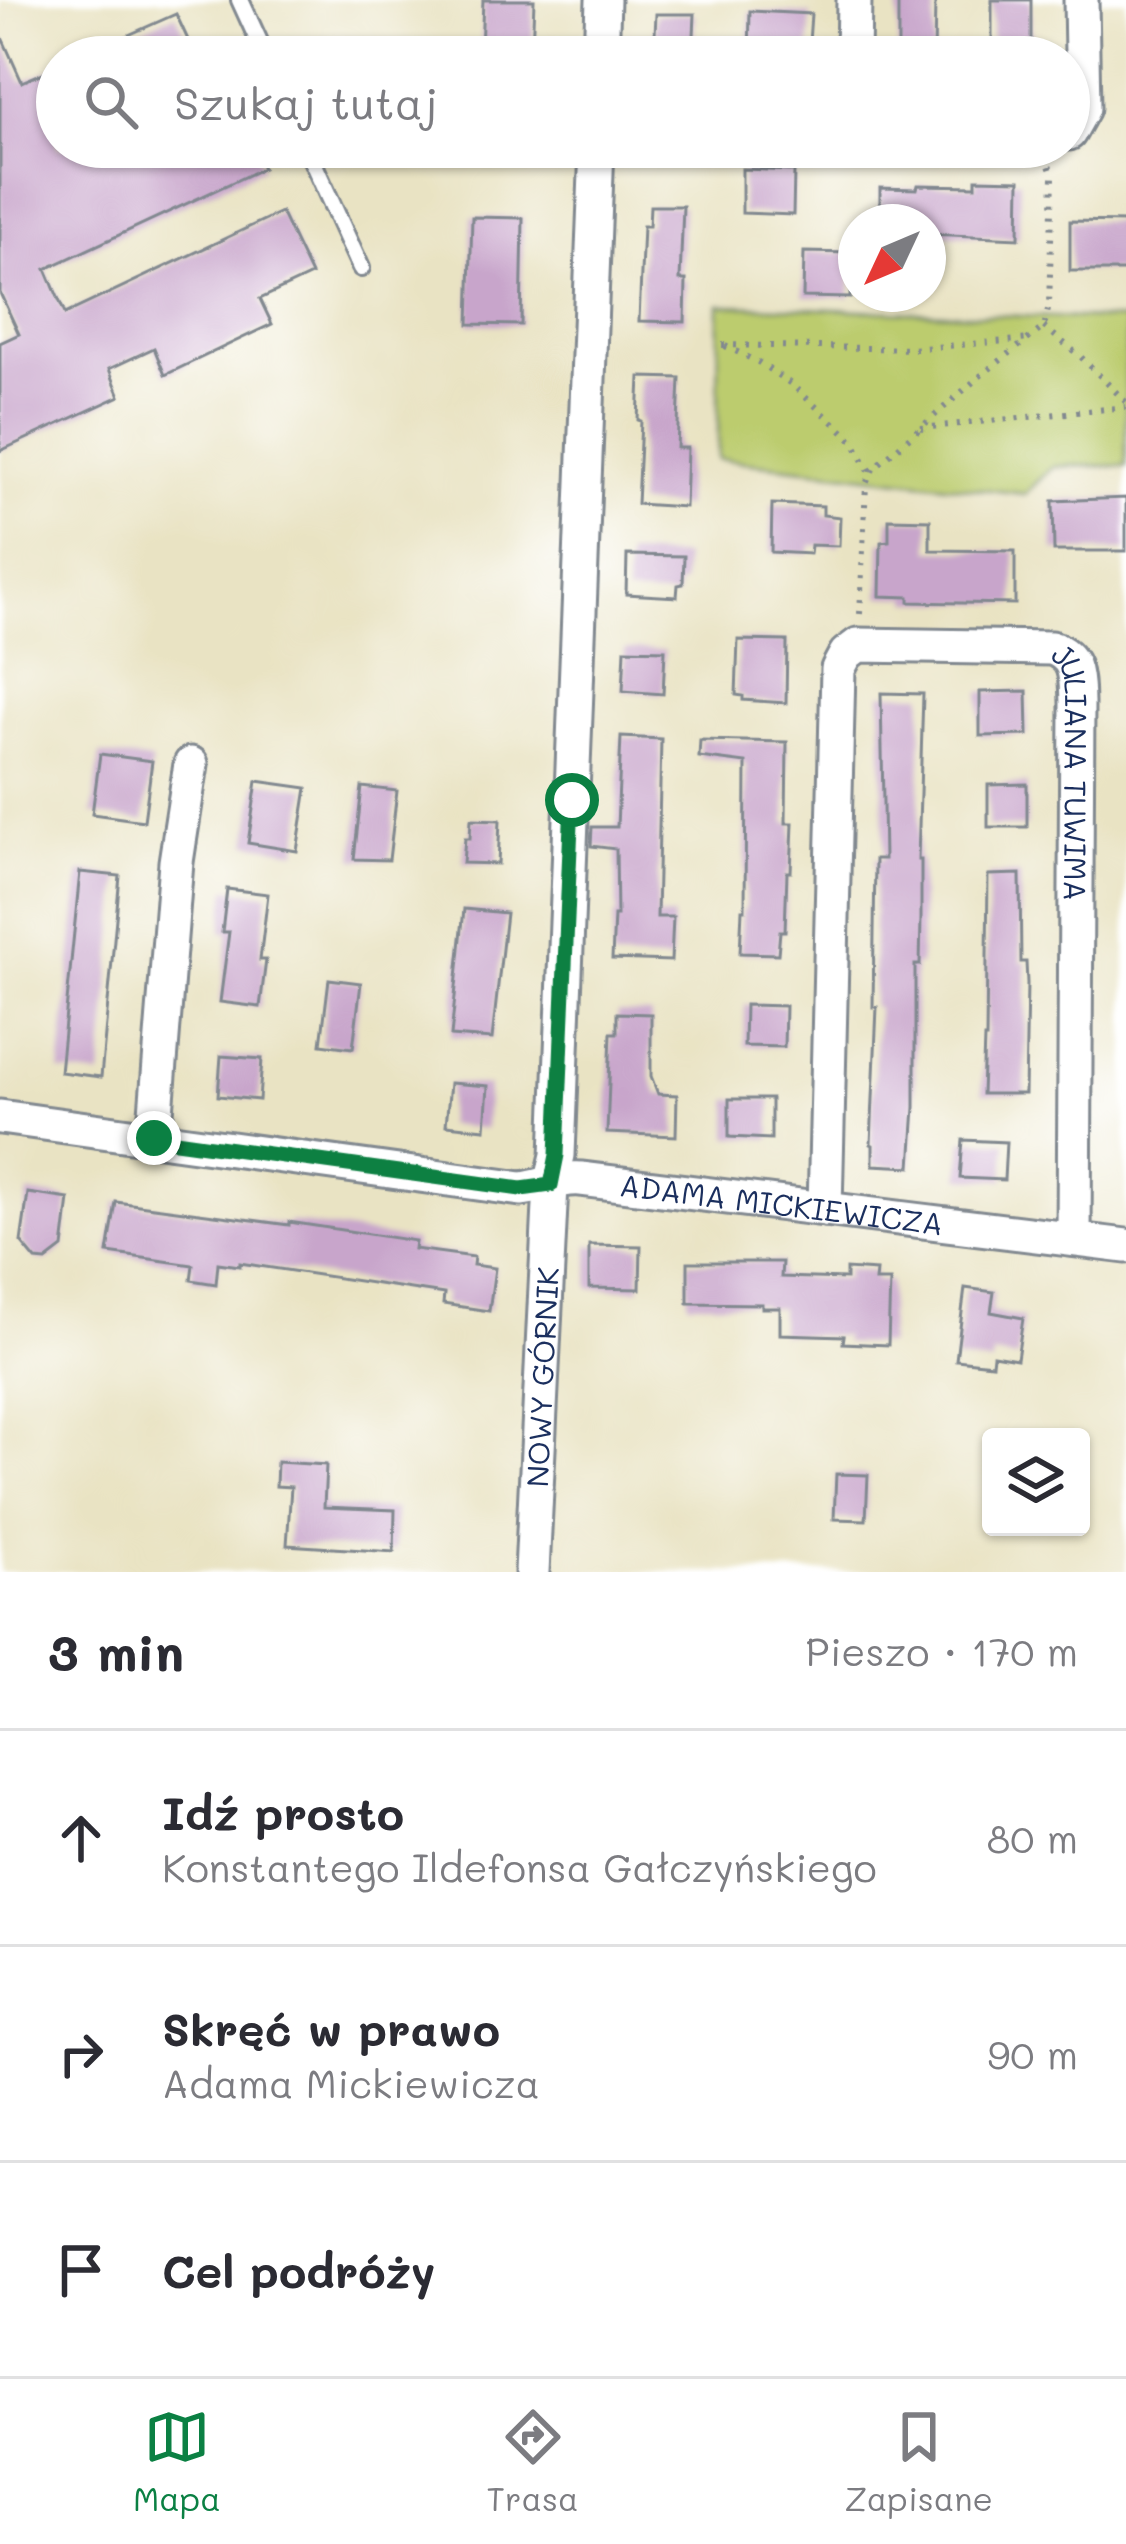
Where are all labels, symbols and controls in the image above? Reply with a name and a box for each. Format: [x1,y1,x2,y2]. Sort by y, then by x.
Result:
search box [36,36,1090,168]
icon: search [78,69,144,135]
text: Szukaj tutaj [174,73,438,131]
north arrow [838,204,946,312]
street label: JULIANA TUWIMA [1045,633,1097,901]
route start [545,773,599,827]
route end [127,1111,181,1165]
street label: ADAMA MICKIEWICZA [618,1164,945,1243]
street label: NOWY GÓRNIK [516,1266,567,1488]
map controls [982,1428,1090,1536]
button: layers [982,1428,1090,1536]
text: 3 min [48,1617,184,1684]
text: Pieszo · 170 m [806,1625,1078,1676]
text: Idź prosto [162,1783,404,1841]
icon: ahead [48,1805,114,1871]
text: 80 m [987,1812,1078,1863]
text: Konstantego Ildefonsa Gałczyńskiego [162,1841,877,1892]
text: Skręć w prawo [162,1999,500,2057]
icon: right [48,2021,114,2087]
text: 90 m [987,2028,1078,2079]
text: Adama Mickiewicza [162,2057,540,2108]
icon: arrive [48,2237,114,2303]
text: Cel podróży [162,2241,435,2299]
tab: Mapa [133,2404,221,2519]
tab: Trasa [487,2404,579,2519]
tab: Zapisane [845,2404,993,2519]

